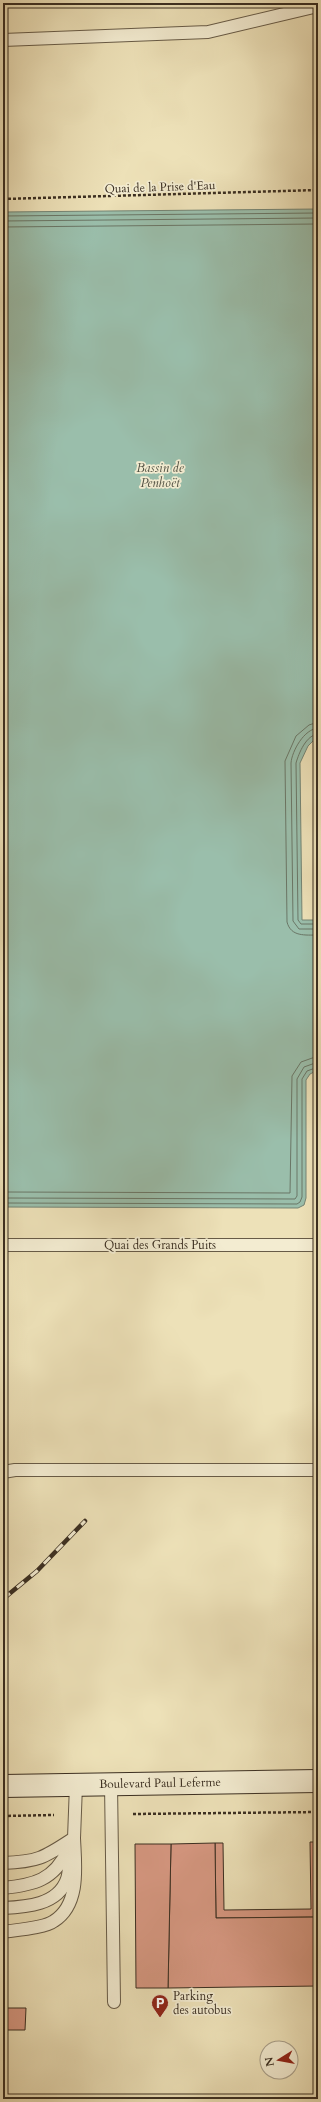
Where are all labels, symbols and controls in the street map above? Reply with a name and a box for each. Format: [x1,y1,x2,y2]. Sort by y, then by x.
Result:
street label: Quai de la Prise d'Eau [104,177,216,197]
water label: Bassin de Penhoët [136,459,185,492]
street label: Quai des Grands Puits [104,1237,216,1253]
street label: Boulevard Paul Leferme [99,1774,221,1792]
place label: Parking des autobus [173,1988,231,2018]
parking icon: Parking des autobus [150,1993,170,2018]
north arrow [259,2040,299,2080]
text: N [261,2055,278,2068]

